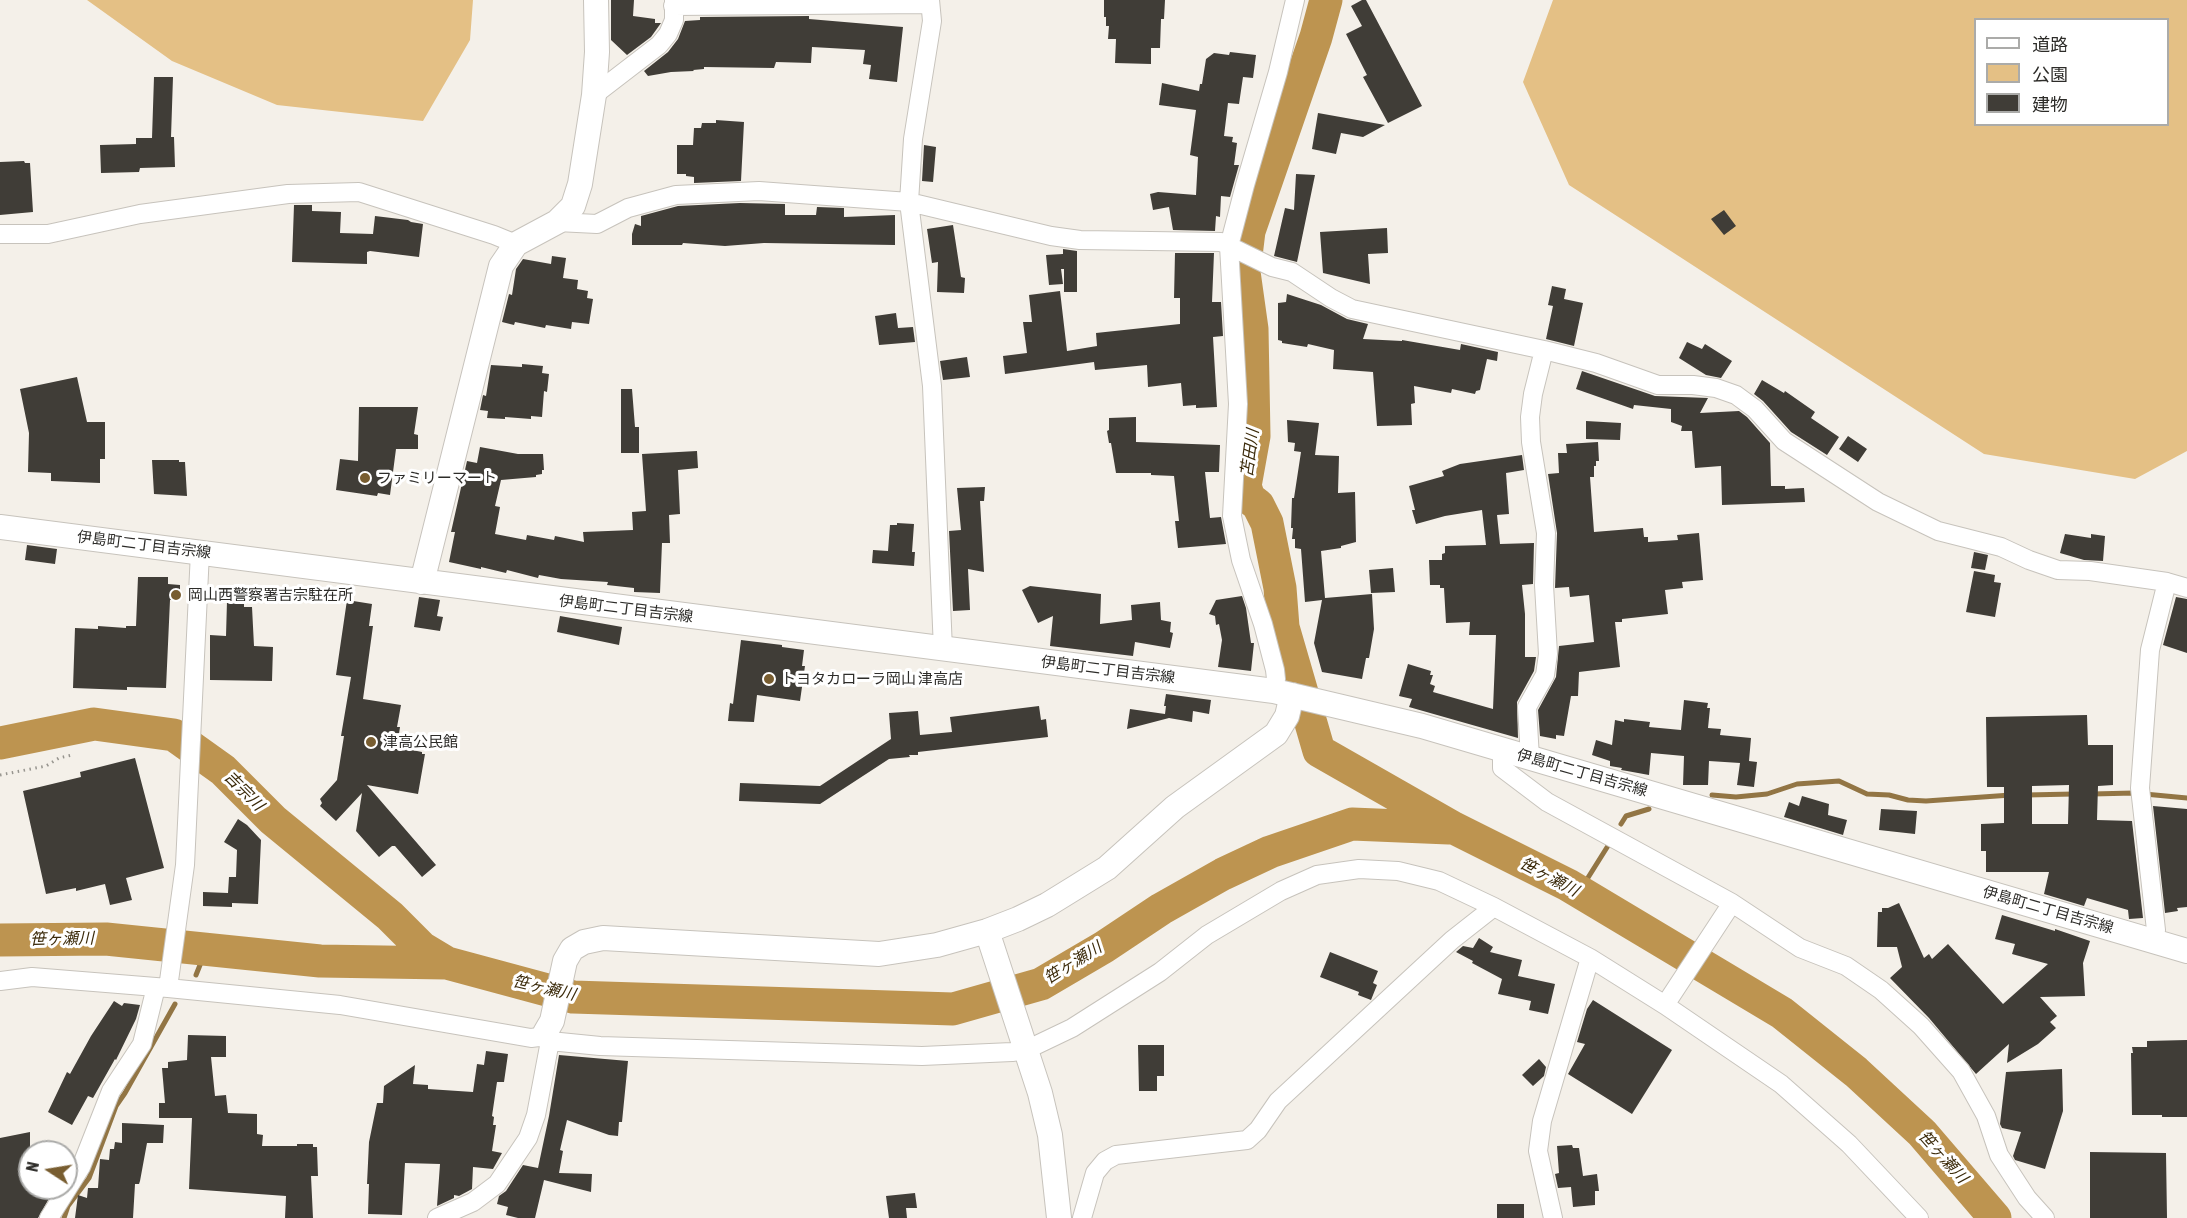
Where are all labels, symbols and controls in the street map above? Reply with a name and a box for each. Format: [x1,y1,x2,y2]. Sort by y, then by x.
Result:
legend [1974,18,2169,126]
text: 道路 [2032,34,2068,55]
text: 公園 [2032,64,2068,85]
text: 建物 [2032,94,2068,115]
water label: 苫田川 [1237,428,1263,478]
place label: ファミリーマート [377,469,497,487]
marker: ファミリーマート [358,471,372,485]
street label: 伊島町二丁目吉宗線 [76,528,212,562]
place label: 岡山西警察署吉宗駐在所 [188,586,353,604]
marker: 岡山西警察署吉宗駐在所 [169,588,183,602]
street label: 伊島町二丁目吉宗線 [558,592,694,626]
street label: 伊島町二丁目吉宗線 [1040,653,1176,687]
place label: トヨタカローラ岡山 津高店 [781,670,963,688]
marker: トヨタカローラ岡山 津高店 [762,672,776,686]
place label: 津高公民館 [383,733,458,751]
marker: 津高公民館 [364,735,378,749]
street label: 伊島町二丁目吉宗線 [1515,746,1649,800]
water label: 吉宗川 [220,767,268,815]
water label: 笹ヶ瀬川 [1516,854,1582,900]
street label: 伊島町二丁目吉宗線 [1981,883,2115,937]
water label: 笹ヶ瀬川 [30,929,94,949]
water label: 笹ヶ瀬川 [1041,938,1105,988]
water label: 笹ヶ瀬川 [511,971,577,1005]
water label: 笹ヶ瀬川 [1914,1127,1972,1187]
north arrow [18,1140,78,1200]
text: N [23,1160,42,1173]

